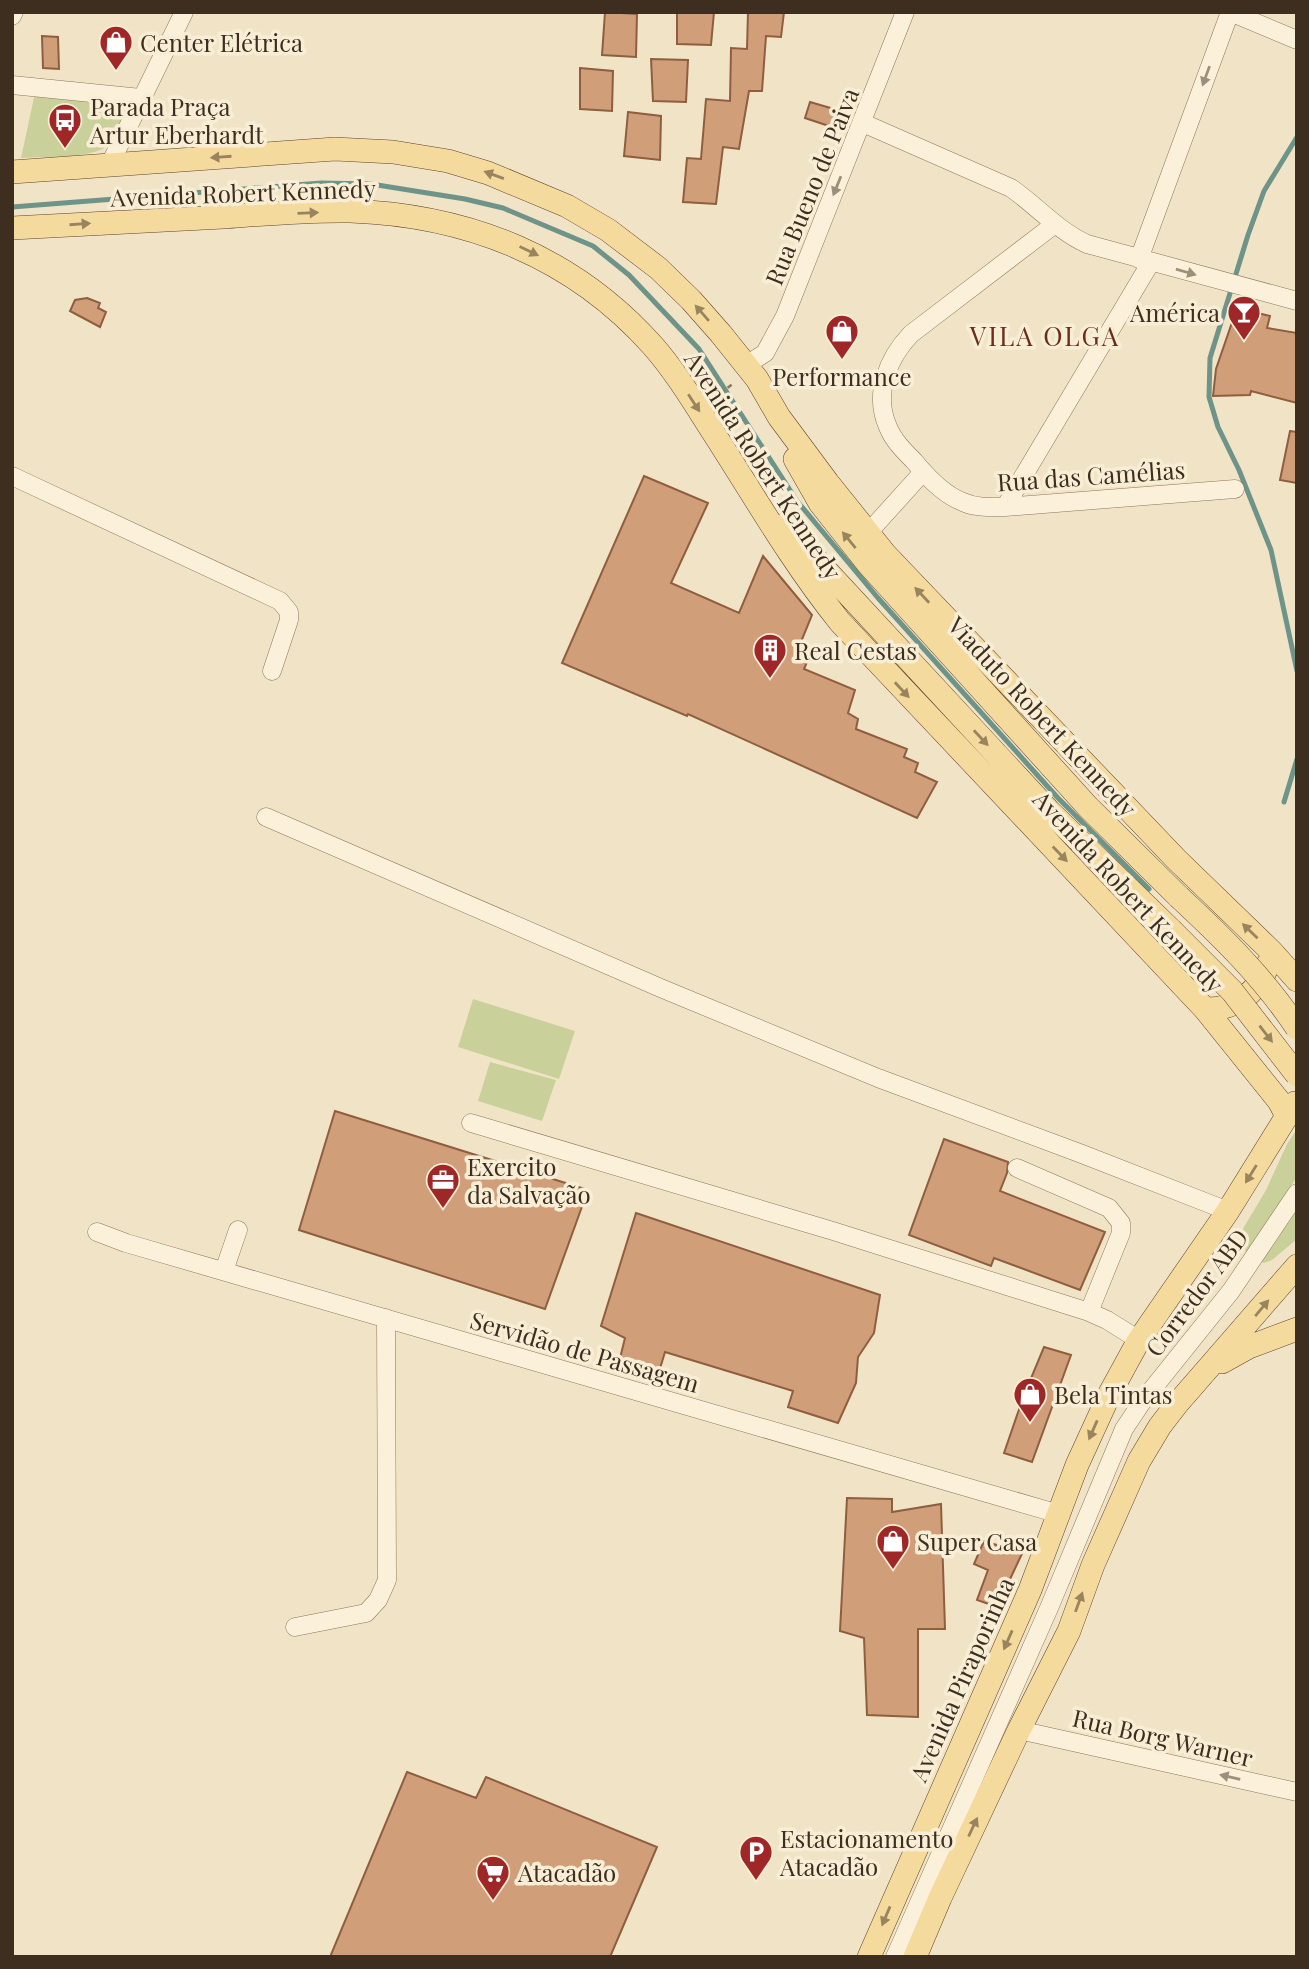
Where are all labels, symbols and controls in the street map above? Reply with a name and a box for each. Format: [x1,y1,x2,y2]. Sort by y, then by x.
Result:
shop icon: Center Elétrica [97,23,135,72]
place label: Center Elétrica [140,26,303,58]
one-way arrow [1201,66,1212,87]
street label: Rua Bueno de Paiva [757,83,865,289]
place label: Parada Praça Artur Eberhardt [89,90,264,150]
bus stop icon: Parada Praça Artur Eberhardt [46,101,84,150]
one-way arrow [210,152,232,163]
one-way arrow [484,169,505,180]
street label: Avenida Robert Kennedy [109,171,376,213]
one-way arrow [832,176,843,197]
one-way arrow [297,207,319,218]
one-way arrow [70,218,92,229]
one-way arrow [519,246,539,257]
one-way arrow [1176,268,1197,278]
bar icon: América [1225,293,1263,342]
place label: América [1129,296,1220,328]
one-way arrow [694,304,710,321]
shop icon: Performance [823,312,861,361]
district label: VILA OLGA [969,318,1120,353]
street label: Avenida Robert Kennedy [678,344,850,585]
place label: Performance [772,360,912,392]
one-way arrow [687,394,701,412]
street label: Rua das Camélias [996,452,1186,498]
one-way arrow [841,532,856,550]
one-way arrow [915,587,931,604]
street label: Viaduto Robert Kennedy [941,608,1144,823]
building icon: Real Cestas [751,631,789,680]
place label: Real Cestas [794,634,917,666]
one-way arrow [894,681,910,698]
one-way arrow [973,729,989,746]
street label: Avenida Robert Kennedy [1026,782,1231,999]
one-way arrow [1051,846,1068,863]
one-way arrow [1241,922,1258,939]
one-way arrow [1259,1025,1274,1043]
place label: Exercito da Salvação [467,1150,591,1210]
office icon: Exercito da Salvação [424,1161,462,1210]
one-way arrow [1244,1164,1257,1184]
street label: Corredor ABD [1138,1222,1254,1362]
one-way arrow [1254,1300,1269,1318]
street label: Servidão de Passagem [467,1303,703,1399]
shop icon: Bela Tintas [1011,1375,1049,1424]
place label: Bela Tintas [1054,1378,1172,1410]
one-way arrow [1087,1419,1098,1440]
shop icon: Super Casa [874,1522,912,1571]
place label: Super Casa [917,1525,1037,1557]
street label: Avenida Piraporinha [901,1572,1021,1787]
one-way arrow [1074,1592,1085,1613]
one-way arrow [1002,1630,1013,1651]
street label: Rua Borg Warner [1070,1701,1257,1773]
one-way arrow [1219,1772,1241,1783]
one-way arrow [968,1817,979,1838]
place label: Estacionamento Atacadão [779,1822,953,1882]
parking icon: Estacionamento Atacadão [737,1833,775,1882]
supermarket icon: Atacadão [474,1853,512,1902]
place label: Atacadão [517,1856,616,1888]
one-way arrow [880,1905,891,1926]

